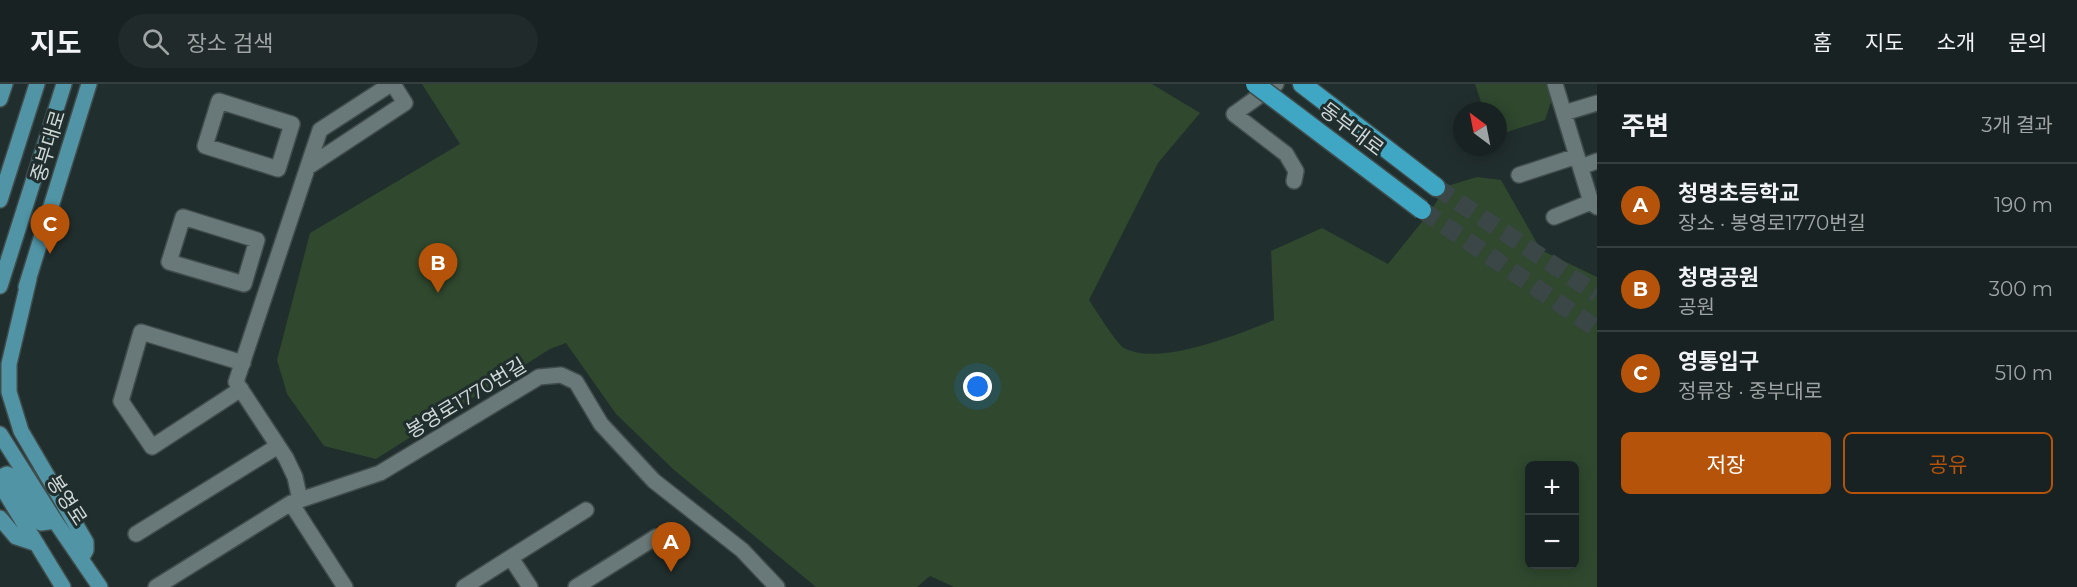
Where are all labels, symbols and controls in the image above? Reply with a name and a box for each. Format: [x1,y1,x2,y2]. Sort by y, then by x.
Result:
search box [118,14,538,68]
icon: search [139,25,172,58]
text: 지도 [30,26,82,60]
text: 장소 검색 [187,30,273,57]
text: 홈 [1813,30,1832,55]
text: 지도 [1865,30,1904,55]
text: 소개 [1937,30,1975,55]
text: 문의 [2008,30,2047,55]
street label: 동부대로 [1315,97,1389,161]
north arrow [1453,102,1507,156]
street label: 중부대로 [26,107,70,185]
text: 주변 [1621,110,1669,142]
text: 3개 결과 [1981,113,2053,137]
text: 청명초등학교 [1678,180,1799,207]
text: A [1633,193,1648,217]
text: 190 m [1994,193,2053,217]
pin: C [31,204,70,254]
text: 장소 · 봉영로1770번길 [1678,211,1866,235]
pin: B [418,244,458,293]
text: 청명공원 [1678,264,1759,291]
text: B [1633,277,1648,301]
text: 300 m [1989,277,2053,301]
text: 공원 [1678,295,1715,319]
text: 영통입구 [1678,348,1759,375]
street label: 봉영로1770번길 [402,353,530,443]
text: C [1633,361,1648,385]
text: 510 m [1995,361,2053,385]
your location [963,372,992,401]
text: 정류장 · 중부대로 [1678,379,1822,403]
button: 저장 [1621,432,1831,494]
button: 공유 [1843,432,2053,494]
map controls [1525,461,1579,569]
button: + [1525,461,1579,515]
street label: 봉영로 [42,470,92,530]
button: − [1525,515,1579,569]
pin: A [652,522,690,572]

